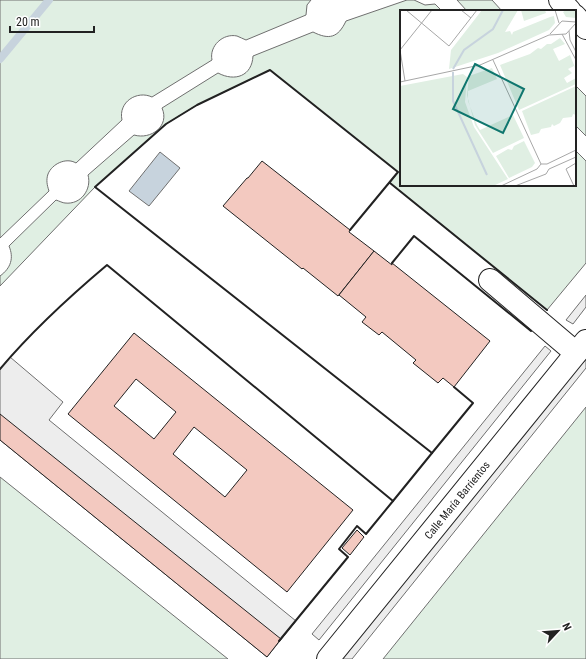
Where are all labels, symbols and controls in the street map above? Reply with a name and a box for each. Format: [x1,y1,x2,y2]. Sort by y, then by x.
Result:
scale bar [10,8,94,34]
inset map [400,10,576,186]
text: 20 m [16,15,40,29]
street label: Calle María Barrientos [422,459,493,542]
north arrow [538,611,578,651]
text: N [559,621,574,633]

